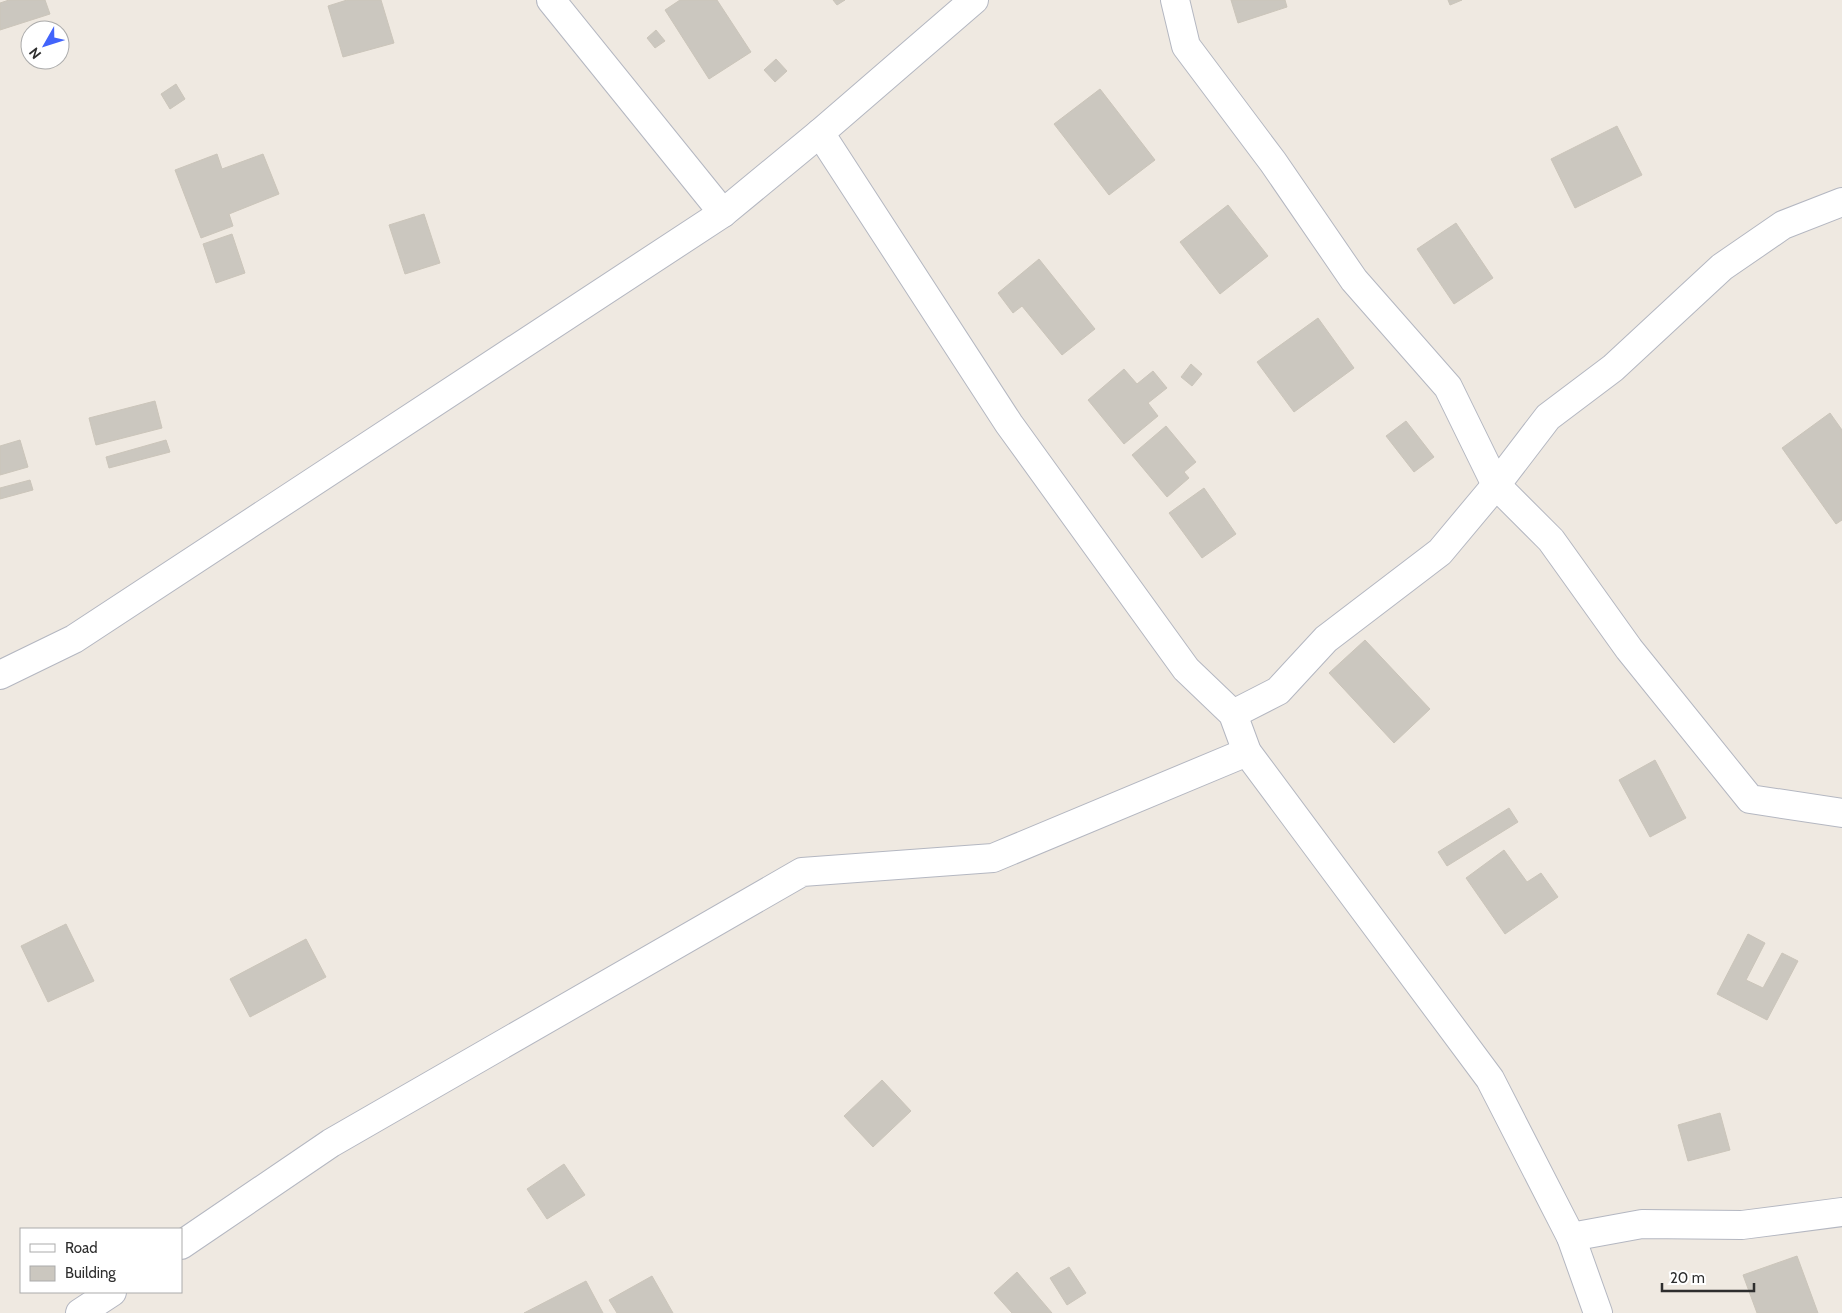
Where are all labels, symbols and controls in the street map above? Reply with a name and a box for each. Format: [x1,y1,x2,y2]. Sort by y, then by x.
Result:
north arrow [20,20,70,70]
text: N [25,44,45,63]
legend [20,1228,182,1293]
text: Road [65,1239,98,1257]
scale bar [1662,1260,1754,1292]
text: Building [65,1264,116,1282]
text: 20 m [1670,1269,1705,1287]

